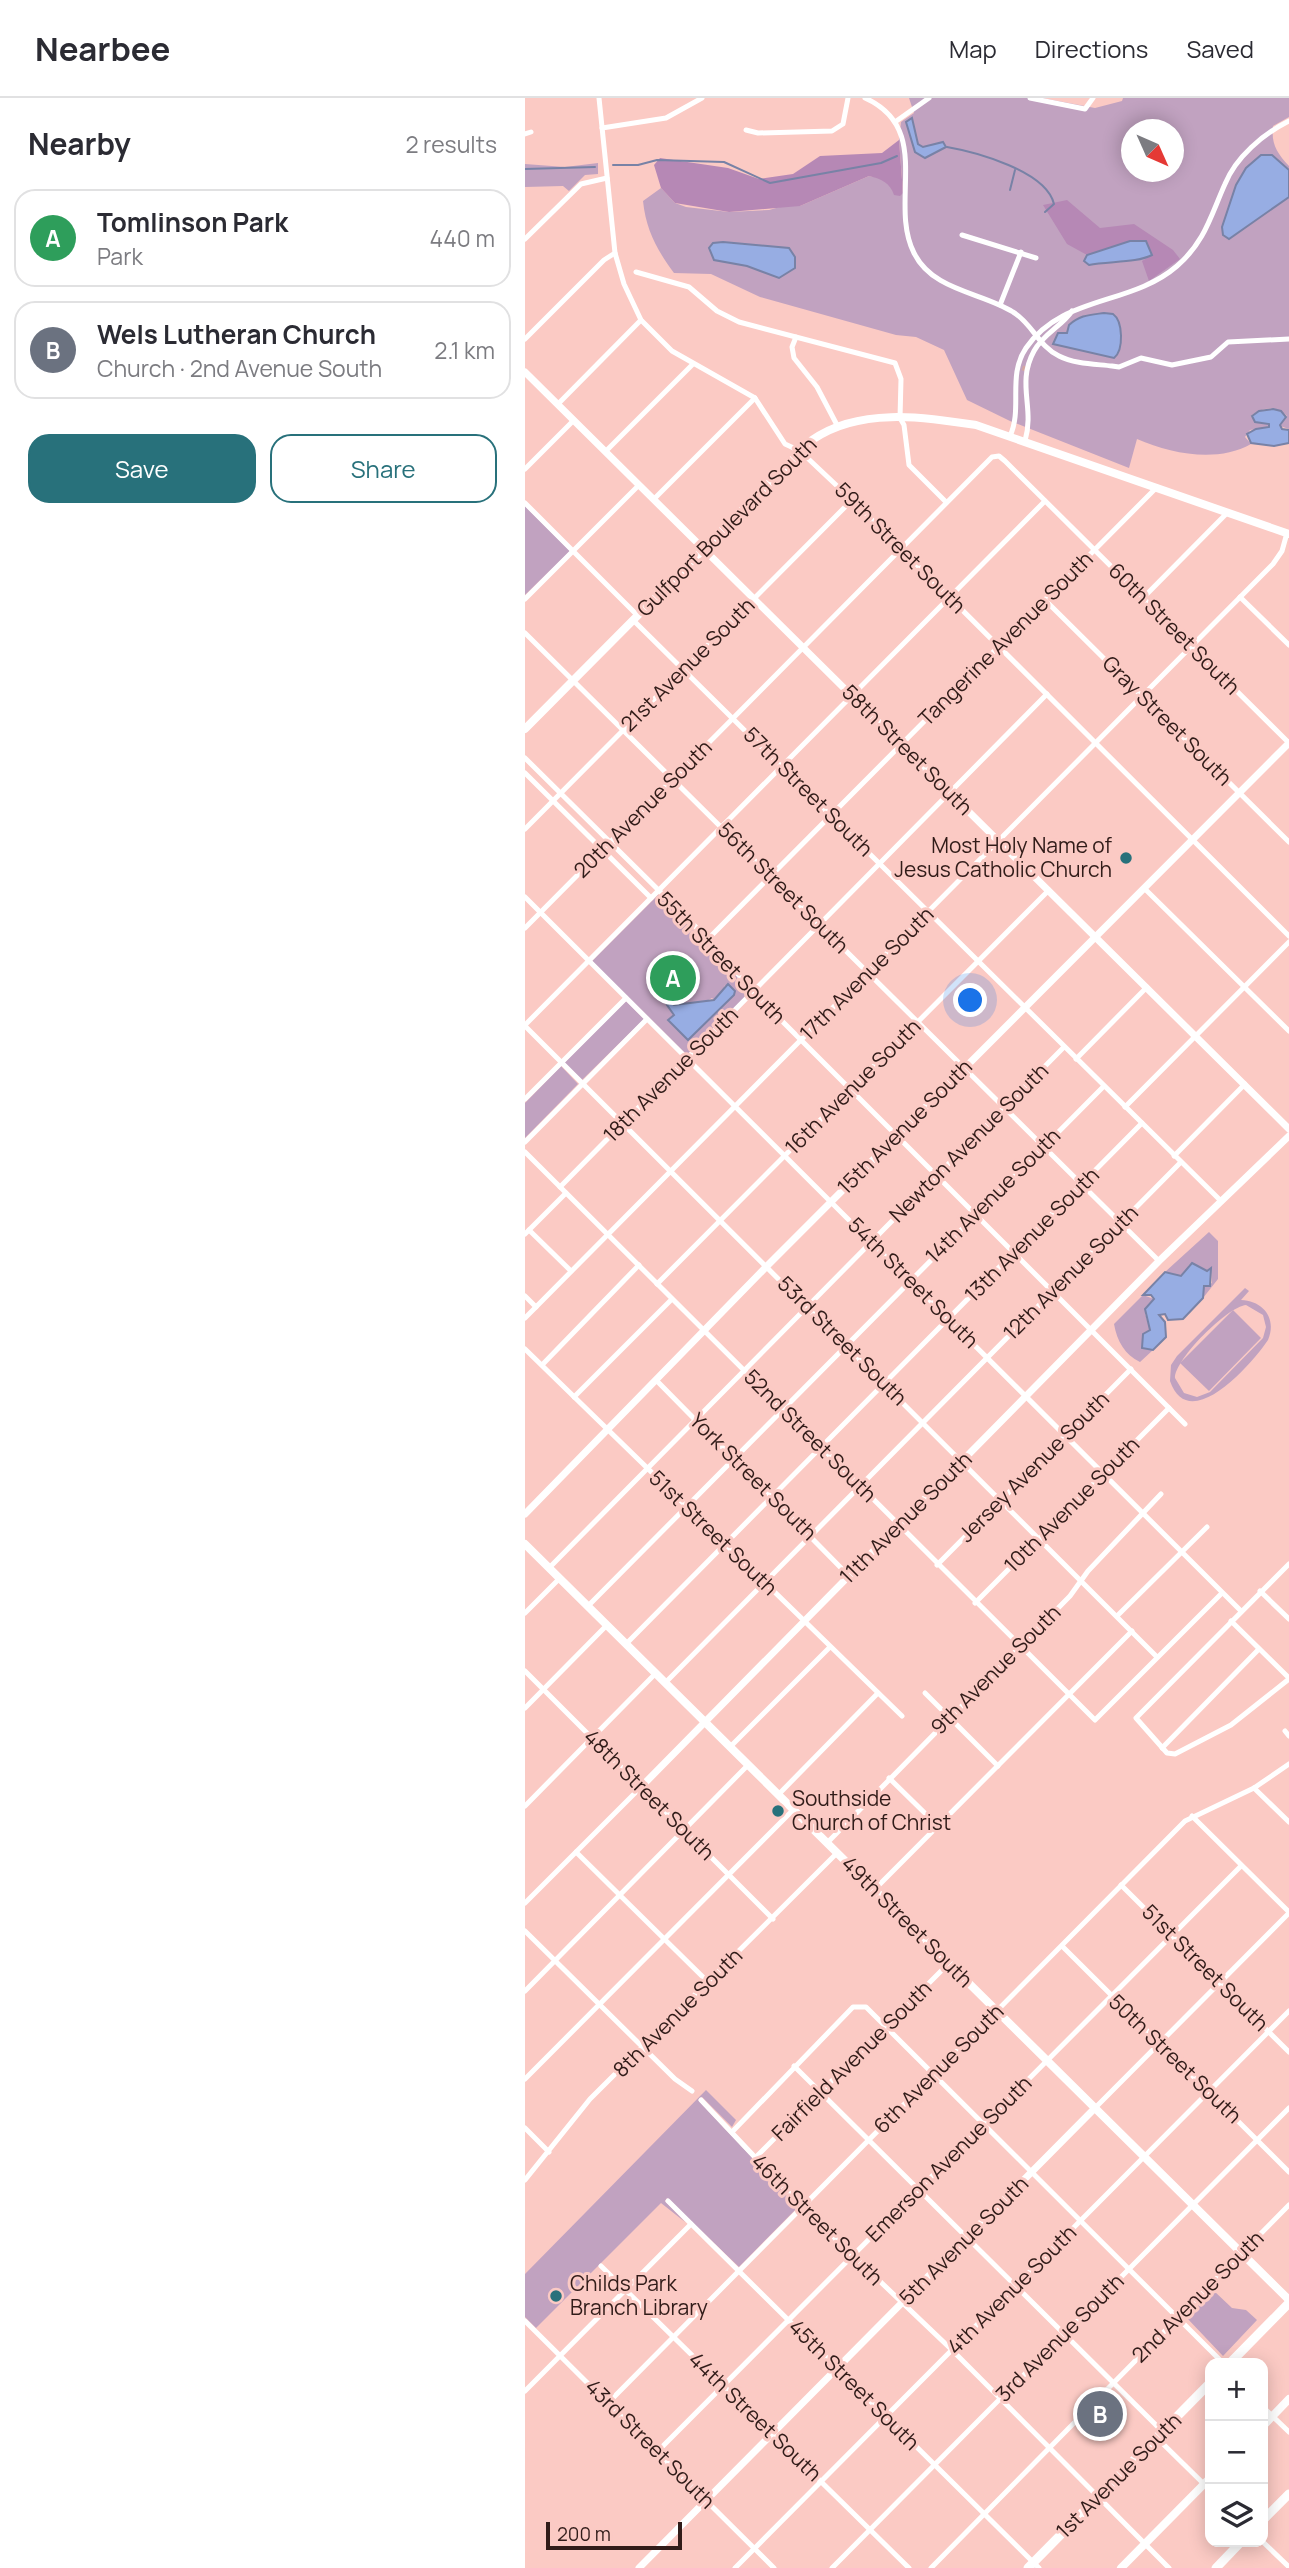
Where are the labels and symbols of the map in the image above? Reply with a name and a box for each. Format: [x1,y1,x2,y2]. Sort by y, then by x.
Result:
north arrow [1121,119,1184,182]
street label: Gulfport Boulevard South [630,430,822,622]
street label: 59th Street South [829,476,972,619]
street label: Tangerine Avenue South [912,545,1099,732]
street label: 60th Street South [1103,556,1247,700]
street label: 21st Avenue South [614,591,760,737]
street label: Gray Street South [1097,649,1239,791]
street label: 58th Street South [836,678,979,821]
street label: 57th Street South [738,720,880,862]
street label: 20th Avenue South [567,733,717,883]
street label: 56th Street South [712,816,855,959]
place label: Most Holy Name of Jesus Catholic Church [894,831,1113,883]
marker: Most Holy Name of Jesus Catholic Church [1118,850,1134,866]
street label: 55th Street South [651,885,792,1030]
street label: 17th Avenue South [793,900,939,1046]
pin: A [650,952,696,1004]
your location [953,983,987,1017]
street label: 18th Avenue South [597,1001,744,1148]
street label: 16th Avenue South [778,1012,926,1160]
street label: 15th Avenue South [831,1053,978,1200]
street label: Newton Avenue South [883,1057,1054,1228]
street label: 14th Avenue South [919,1122,1066,1269]
street label: 13th Avenue South [958,1161,1105,1308]
street label: 12th Avenue South [997,1199,1144,1346]
street label: 54th Street South [842,1211,985,1354]
street label: 53rd Street South [772,1269,914,1411]
street label: 52nd Street South [738,1363,883,1508]
street label: Jersey Avenue South [952,1385,1115,1548]
street label: York Street South [684,1407,823,1546]
street label: 10th Avenue South [997,1430,1145,1578]
street label: 11th Avenue South [833,1445,978,1590]
street label: 51st Street South [643,1464,784,1601]
street label: 9th Avenue South [924,1598,1066,1740]
street label: 48th Street South [578,1723,721,1866]
place label: Southside Church of Christ [792,1784,951,1836]
marker: Southside Church of Christ [770,1803,786,1819]
street label: 49th Street South [836,1850,979,1993]
street label: 51st Street South [1136,1898,1275,2037]
street label: 8th Avenue South [607,1942,748,2083]
street label: Fairfield Avenue South [765,1974,937,2146]
street label: 50th Street South [1103,1988,1248,2129]
street label: 6th Avenue South [867,1997,1009,2139]
street label: Emerson Avenue South [859,2069,1037,2247]
street label: 46th Street South [746,2147,890,2291]
street label: 5th Avenue South [893,2170,1034,2311]
street label: 4th Avenue South [940,2218,1082,2360]
street label: 2nd Avenue South [1125,2224,1269,2368]
street label: 3rd Avenue South [989,2267,1129,2407]
place label: Childs Park Branch Library [570,2269,708,2321]
marker: Childs Park Branch Library [548,2288,564,2304]
street label: 45th Street South [783,2313,926,2456]
street label: 44th Street South [683,2346,828,2487]
street label: 43rd Street South [580,2372,722,2514]
pin: B [1077,2388,1123,2440]
street label: 1st Avenue South [1049,2406,1187,2544]
scale bar [546,2519,683,2551]

